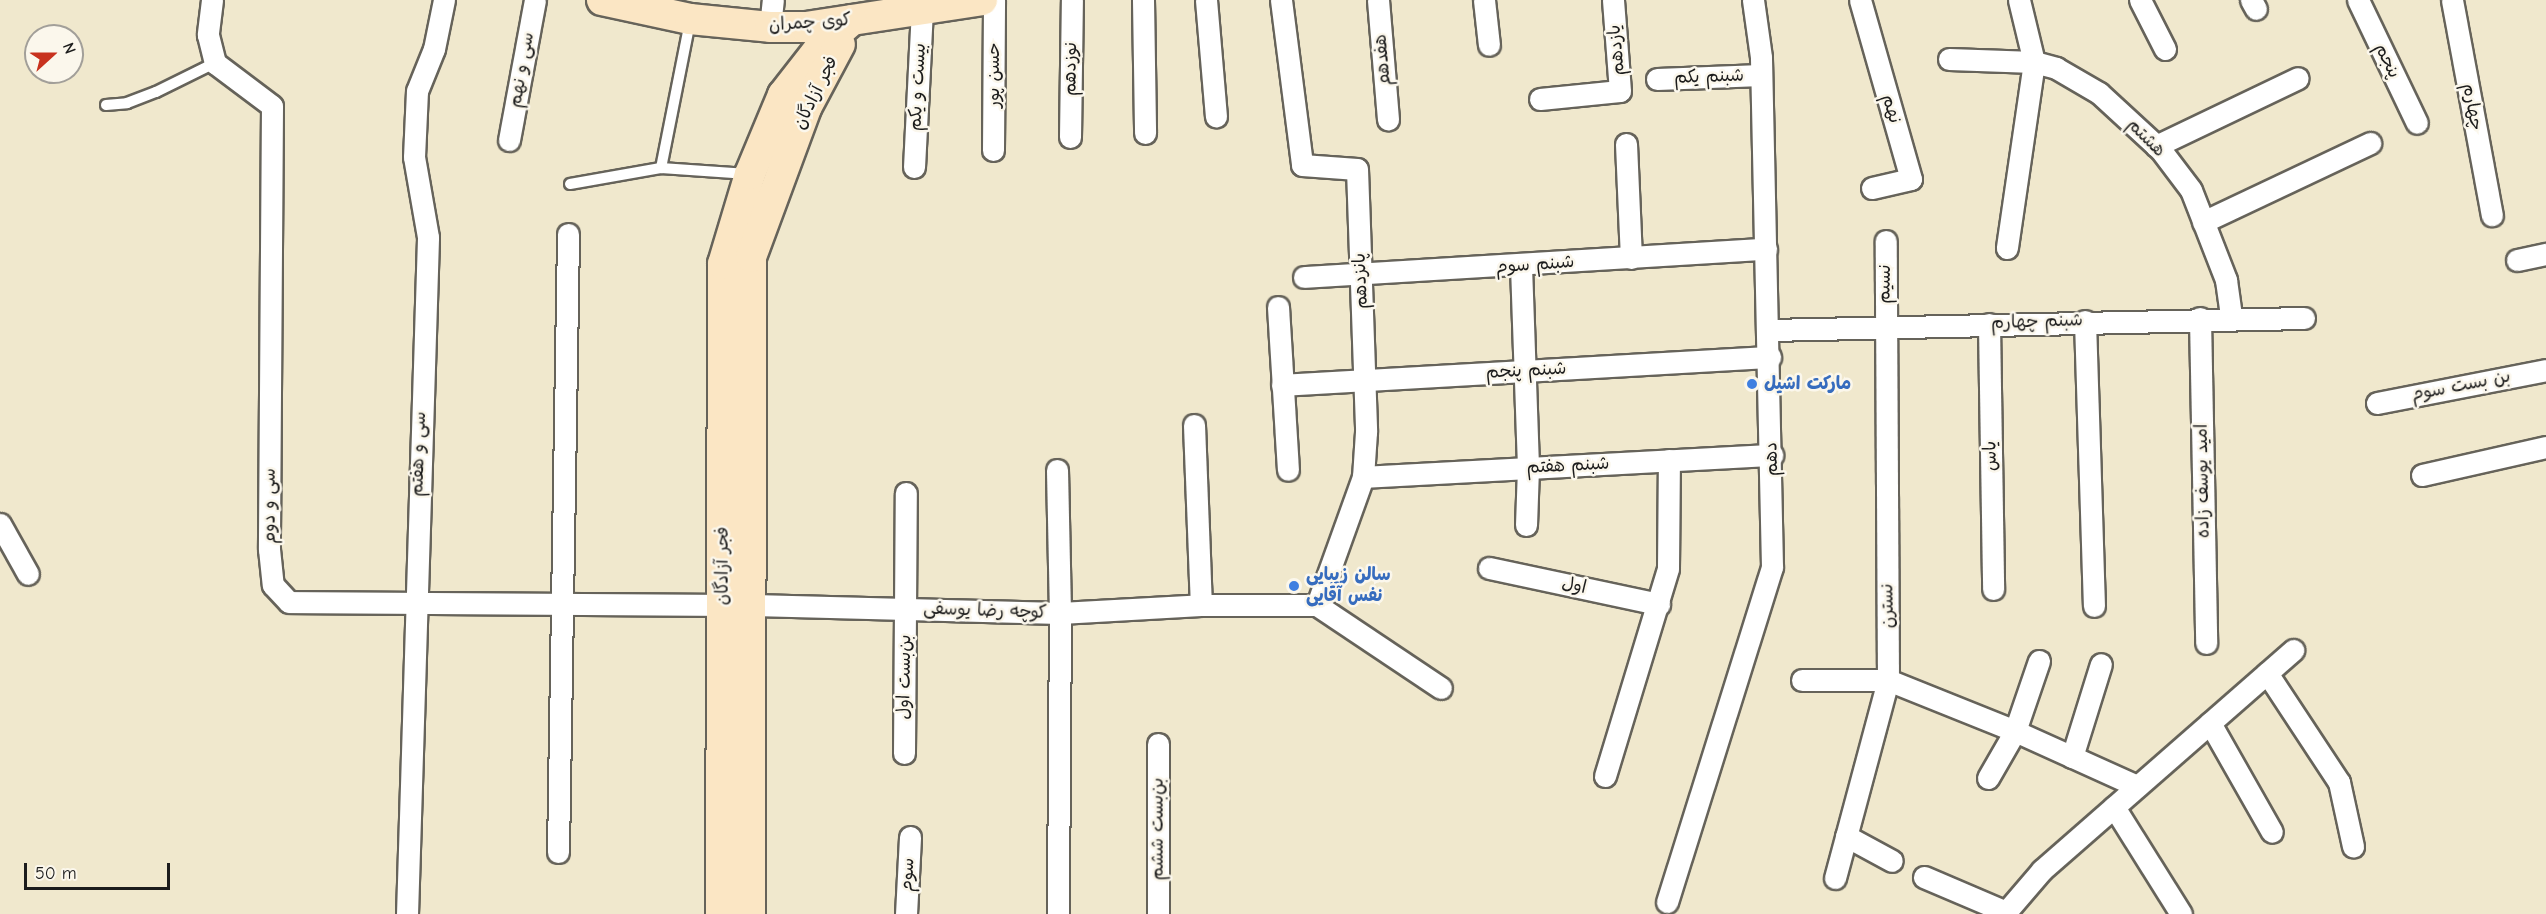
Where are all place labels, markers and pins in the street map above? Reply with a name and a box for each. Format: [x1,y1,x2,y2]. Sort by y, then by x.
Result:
place label: مارکت اشیل [1764,373,1851,395]
marker: مارکت اشیل [1745,377,1759,391]
place label: سالن زیبایی نفس آقایی [1306,565,1390,608]
marker: سالن زیبایی نفس آقایی [1287,579,1301,593]

